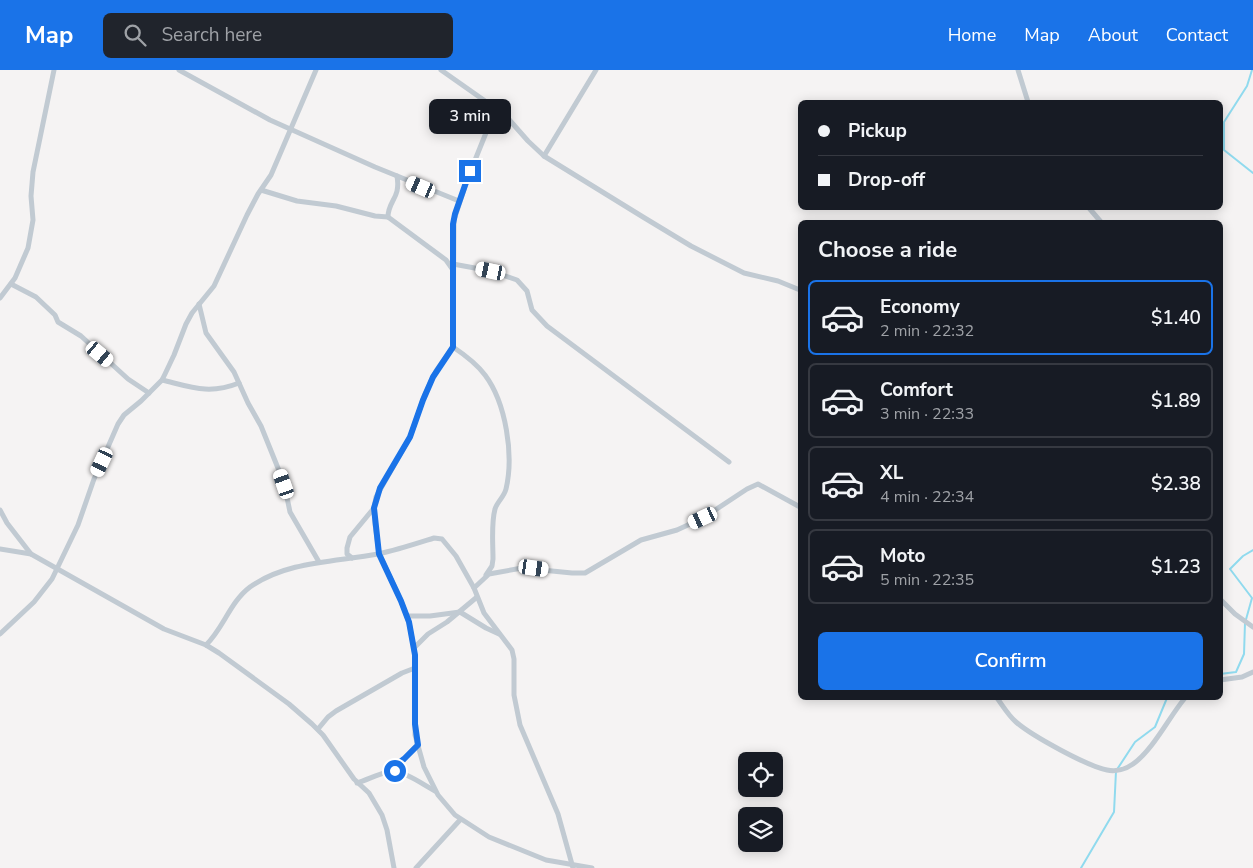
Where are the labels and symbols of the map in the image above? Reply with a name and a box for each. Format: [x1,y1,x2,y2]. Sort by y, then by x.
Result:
callout: 3 min [429,98,511,134]
route end [459,160,481,182]
car [404,174,437,200]
car [474,261,507,281]
car [83,339,116,369]
car [88,445,115,479]
car [272,467,295,501]
car [686,505,719,531]
car [518,558,549,578]
route start [384,760,406,782]

